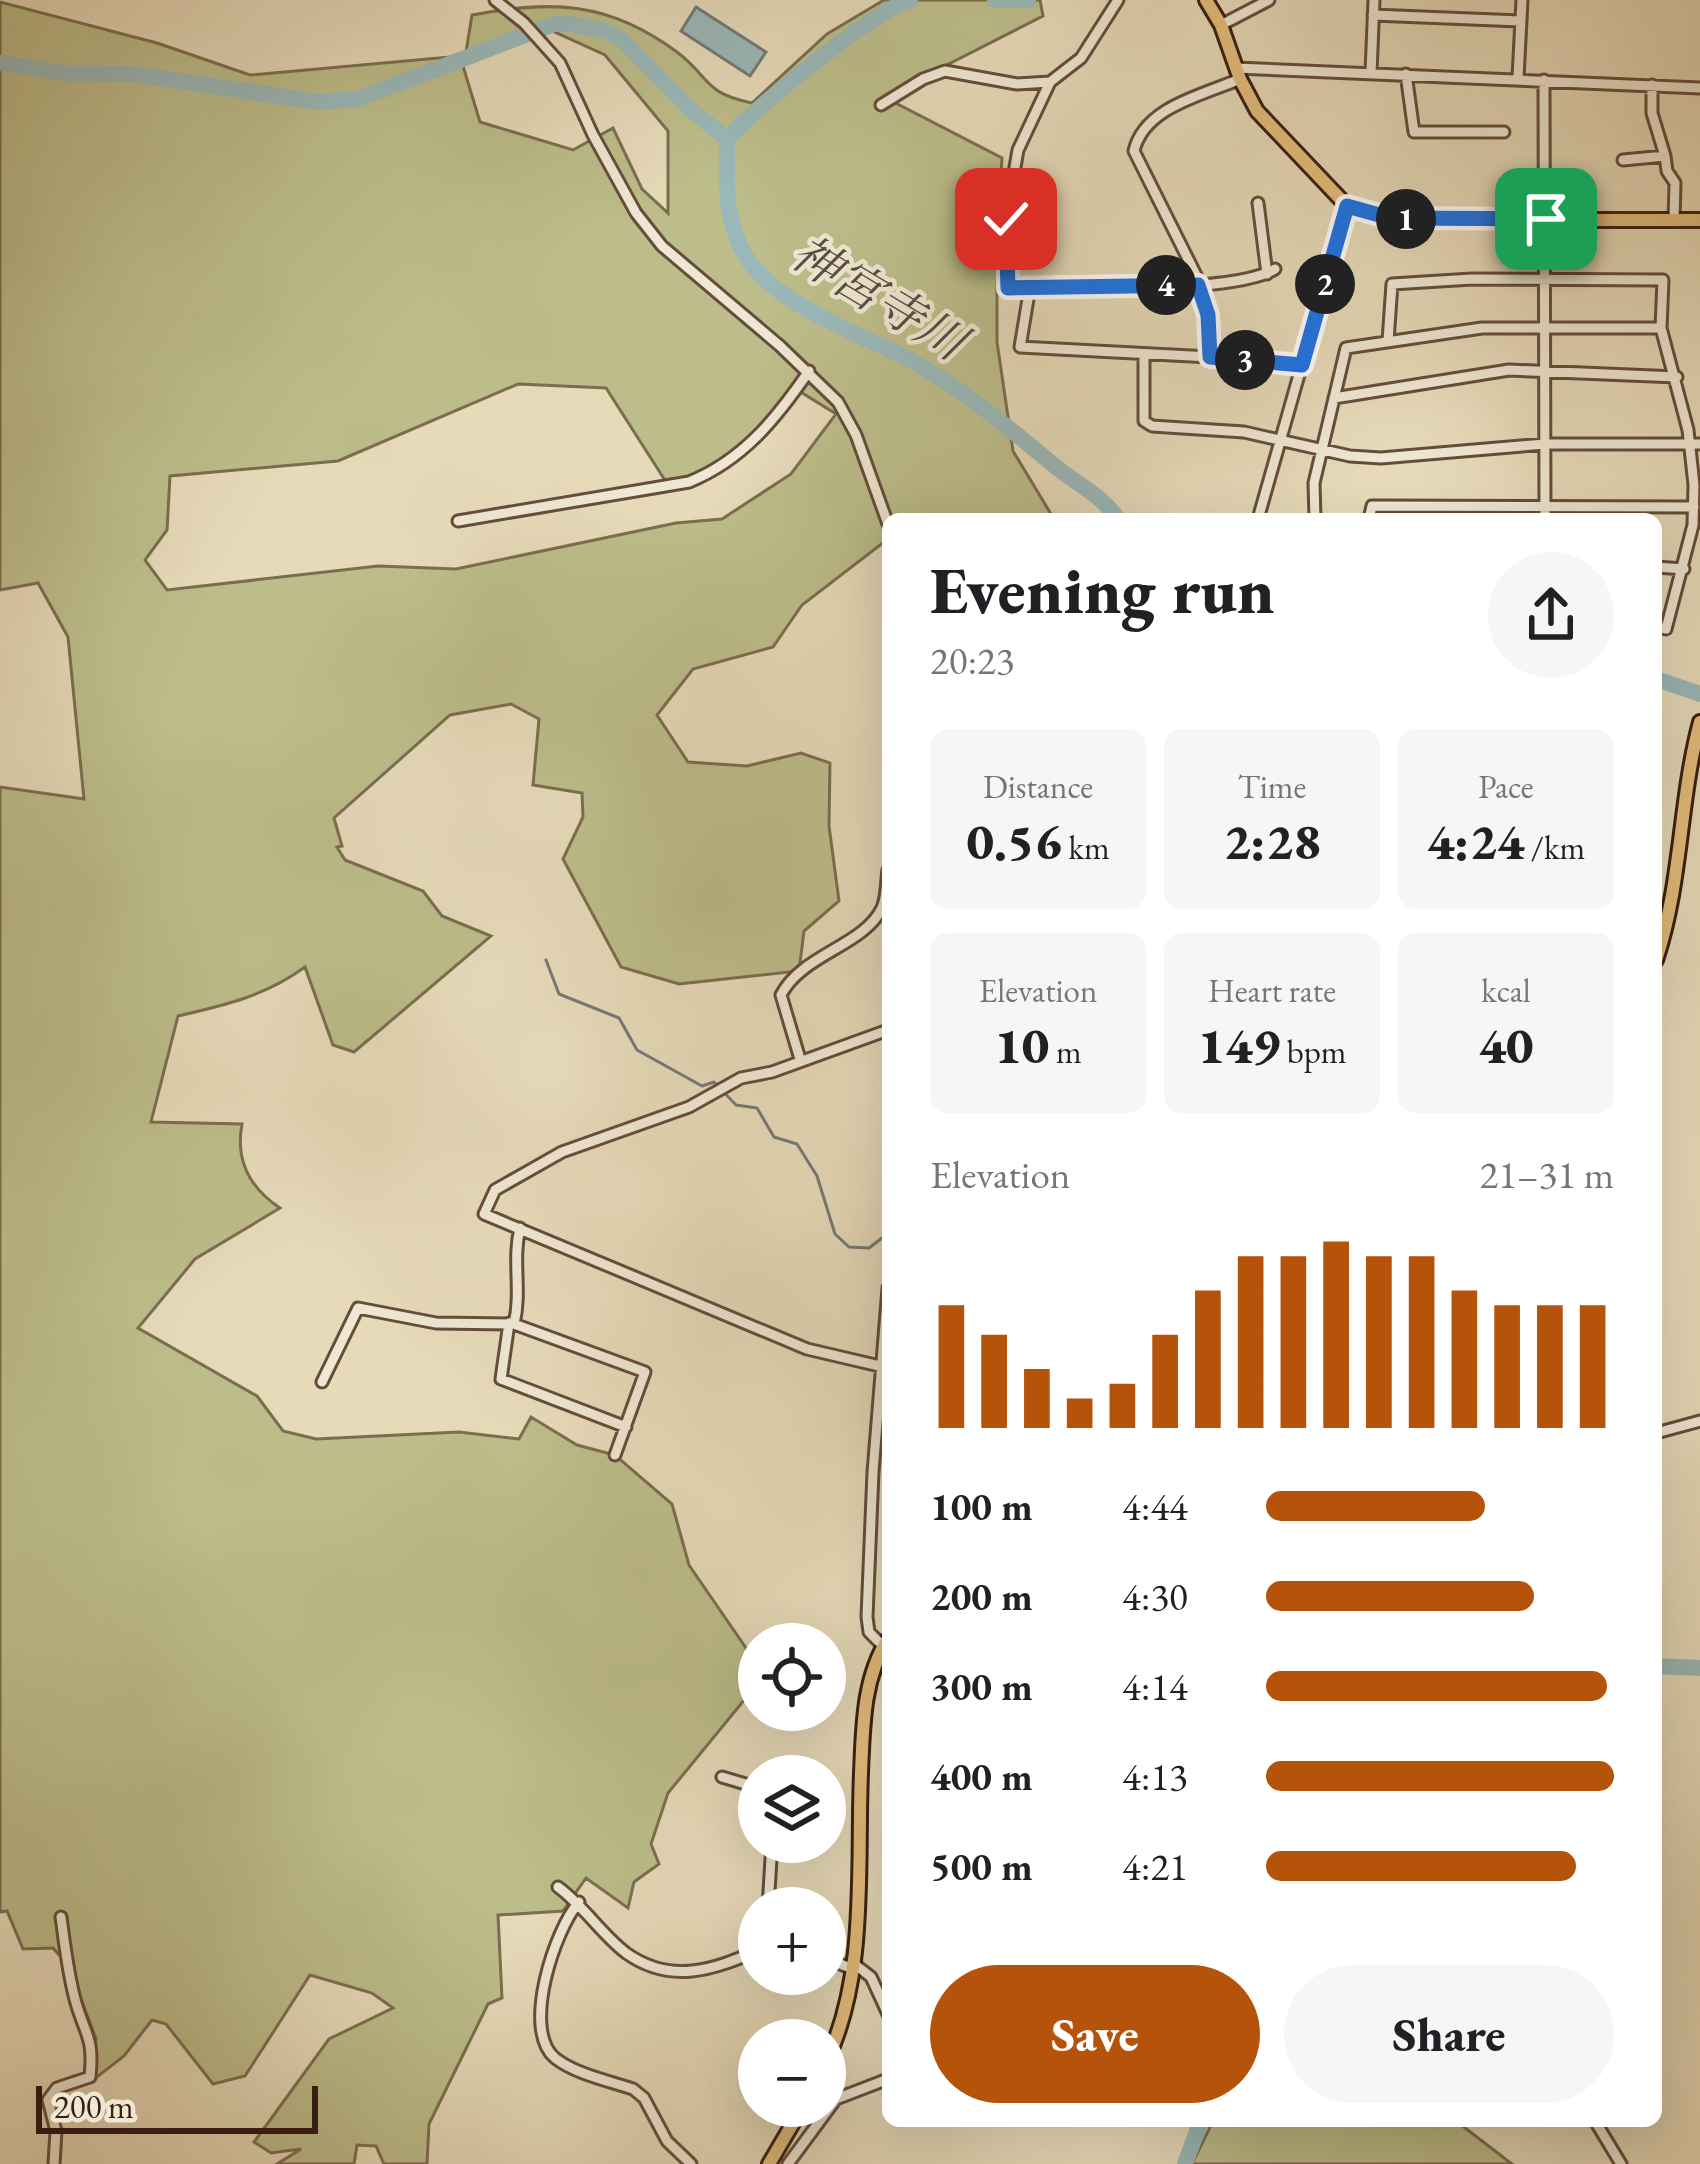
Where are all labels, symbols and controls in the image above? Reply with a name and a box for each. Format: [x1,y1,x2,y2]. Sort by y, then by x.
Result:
pin [955,168,1057,270]
pin [1495,168,1597,270]
icon: check [973,186,1039,252]
icon: arrive [1513,186,1579,252]
pin: 1 [1376,189,1436,249]
text: 1 [1397,197,1415,240]
water label: 神宮寺川 [781,221,982,376]
pin: 2 [1295,254,1355,314]
pin: 4 [1136,255,1196,315]
text: 2 [1316,262,1334,305]
text: 4 [1157,263,1175,306]
pin: 3 [1215,330,1275,390]
text: 3 [1236,338,1254,381]
text: Evening run [930,547,1275,633]
button: share [1488,552,1614,678]
text: 20:23 [930,635,1015,686]
text: Distance [983,765,1093,808]
text: Time [1238,765,1306,808]
text: Pace [1478,765,1534,808]
text: 0.56 [966,808,1062,874]
text: 2:28 [1223,808,1321,874]
text: 4:24 [1427,808,1524,874]
text: km [1062,826,1110,869]
text: /km [1524,826,1585,869]
text: Elevation [979,969,1097,1012]
text: Heart rate [1208,969,1336,1012]
text: kcal [1481,969,1531,1012]
text: 10 [994,1012,1049,1078]
text: 149 [1197,1012,1280,1078]
text: 40 [1478,1012,1534,1078]
text: m [1049,1030,1082,1073]
text: bpm [1280,1030,1347,1073]
text: Elevation [930,1149,1070,1200]
text: 21–31 m [1480,1149,1614,1200]
text: 100 m [930,1481,1033,1532]
text: 4:44 [1122,1481,1188,1532]
text: 200 m [930,1571,1033,1622]
text: 4:30 [1122,1571,1188,1622]
map controls [738,1623,846,2127]
button: locate [738,1623,846,1731]
text: 300 m [930,1661,1033,1712]
text: 4:14 [1122,1661,1188,1712]
text: 400 m [930,1751,1033,1802]
text: 4:13 [1122,1751,1188,1802]
button: layers [738,1755,846,1863]
text: 500 m [930,1841,1033,1892]
text: 4:21 [1122,1841,1188,1892]
button: + [738,1887,846,1995]
button: Save [930,1965,1260,2103]
button: Share [1284,1965,1614,2103]
button: − [738,2019,846,2127]
scale bar [36,2080,318,2133]
text: 200 m [54,2085,134,2128]

